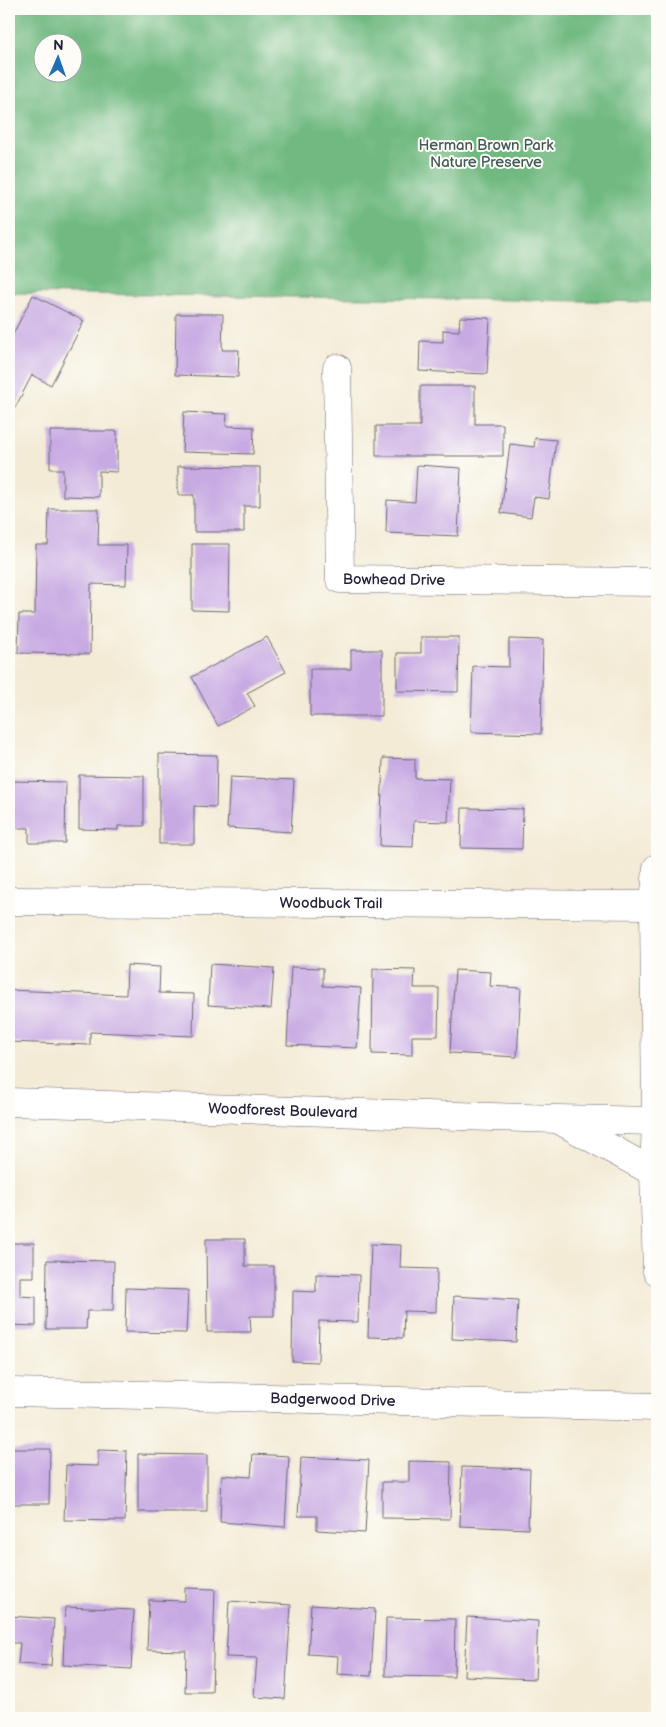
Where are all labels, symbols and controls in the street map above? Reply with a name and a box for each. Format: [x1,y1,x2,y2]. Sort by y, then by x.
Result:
north arrow [32,32,82,82]
text: N [53,37,64,54]
park label: Herman Brown Park Nature Preserve [418,136,554,172]
street label: Bowhead Drive [343,570,445,590]
street label: Woodbuck Trail [279,894,382,913]
street label: Woodforest Boulevard [208,1099,358,1123]
street label: Badgerwood Drive [270,1389,396,1411]

